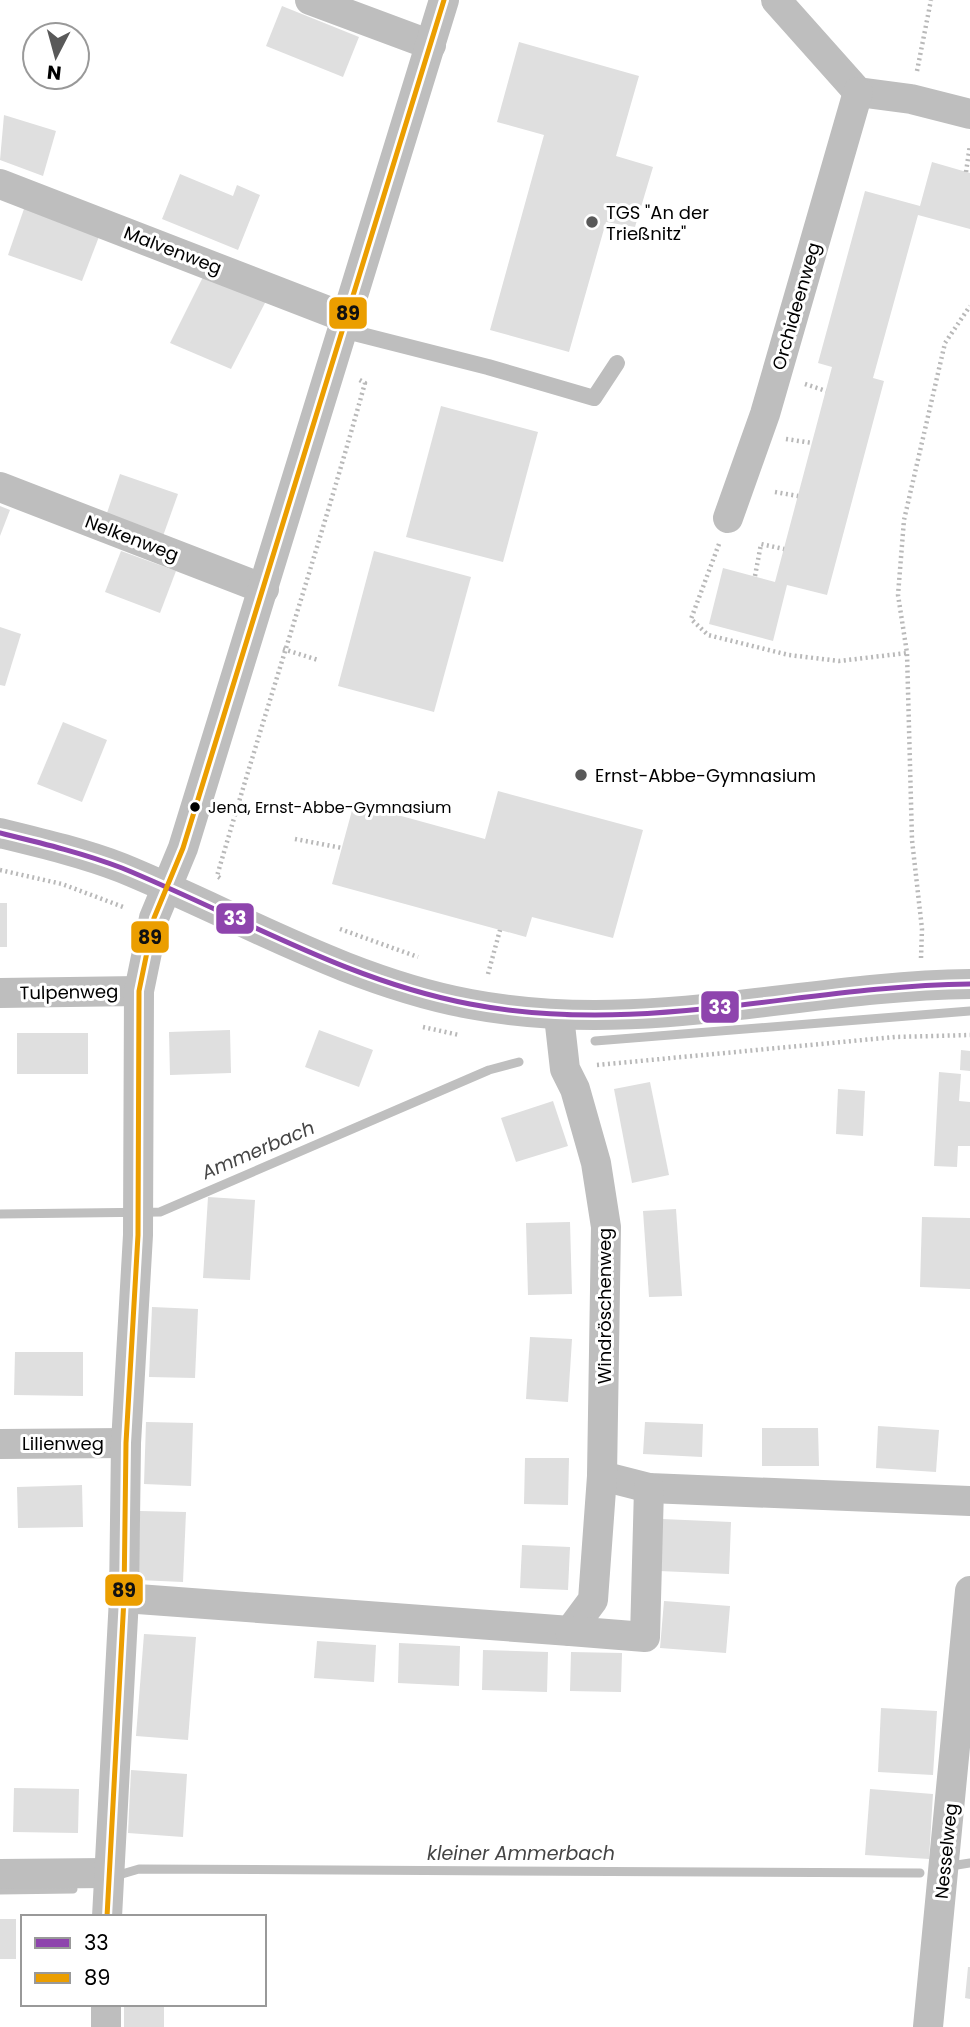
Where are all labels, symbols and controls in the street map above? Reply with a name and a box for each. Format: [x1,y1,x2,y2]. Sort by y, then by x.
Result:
north arrow [21,21,91,91]
text: N [46,58,63,87]
place label: TGS "An der Trießnitz" [606,200,709,246]
marker: TGS "An der Trießnitz" [584,214,600,230]
street label: Malvenweg [120,220,226,280]
street label: Orchideenweg [766,239,826,373]
line badge: 89 [328,296,368,330]
text: 89 [336,300,360,327]
street label: Nelkenweg [82,509,182,567]
place label: Ernst-Abbe-Gymnasium [595,763,816,788]
marker: Ernst-Abbe-Gymnasium [573,767,589,783]
place label: Jena, Ernst-Abbe-Gymnasium [208,796,451,819]
marker: Jena, Ernst-Abbe-Gymnasium [188,800,202,814]
line badge: 33 [215,902,255,935]
text: 33 [224,905,247,932]
line badge: 89 [130,920,170,954]
text: 89 [138,924,162,951]
street label: Tulpenweg [19,979,119,1005]
line badge: 33 [700,990,740,1024]
text: 33 [709,994,732,1021]
water label: Ammerbach [196,1114,319,1186]
street label: Windröschenweg [592,1228,617,1384]
street label: Lilienweg [22,1431,104,1456]
line badge: 89 [104,1573,144,1607]
text: 89 [112,1577,136,1604]
street label: Nesselweg [929,1802,963,1900]
water label: kleiner Ammerbach [427,1840,615,1867]
legend [21,1915,266,2006]
text: 33 [84,1928,109,1957]
text: 89 [84,1963,110,1992]

